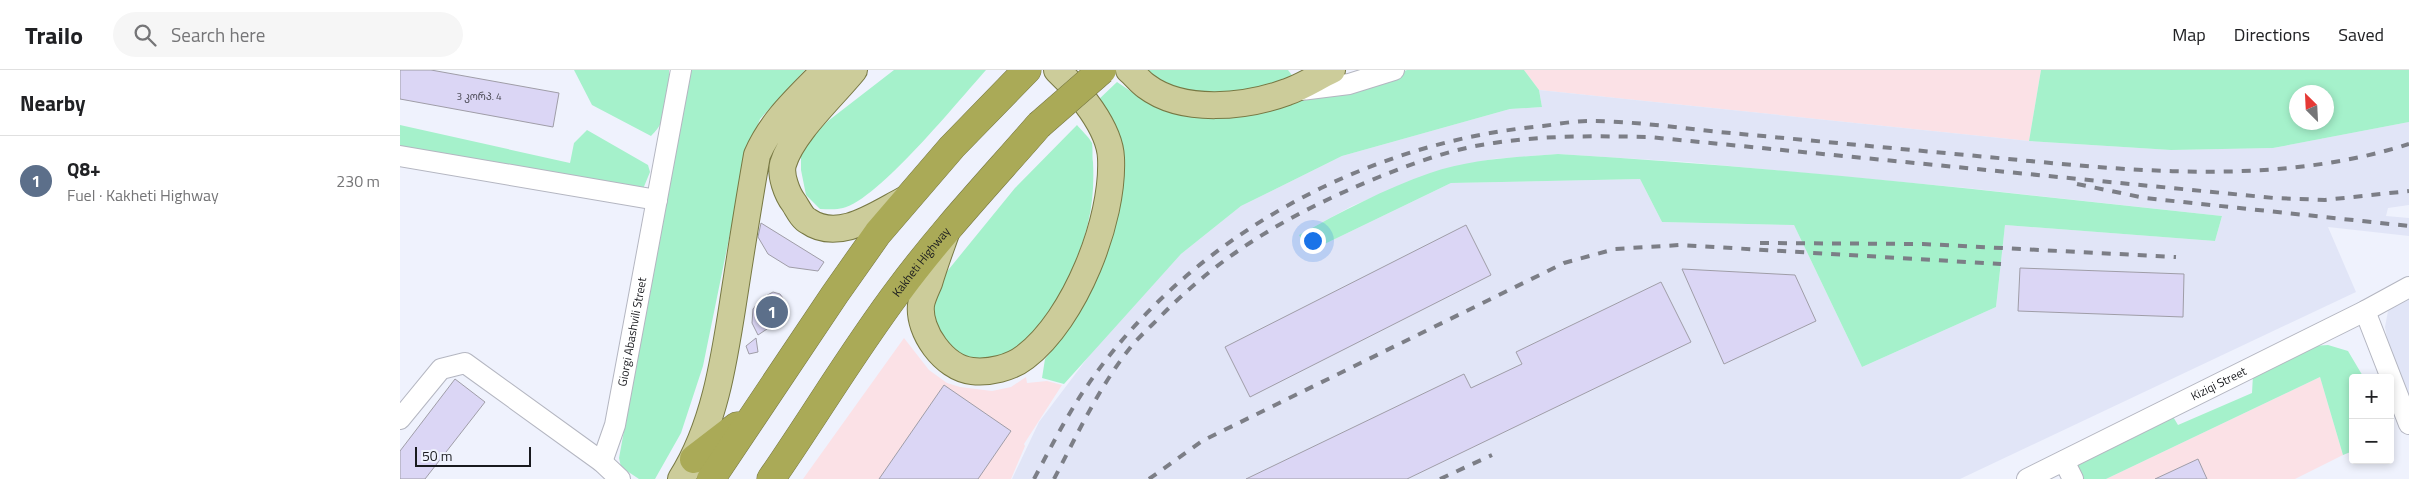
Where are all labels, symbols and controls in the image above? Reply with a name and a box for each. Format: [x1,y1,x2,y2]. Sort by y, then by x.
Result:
search box [113,12,463,57]
text: Trailo [25,17,83,53]
text: Search here [171,20,265,49]
icon: search [131,21,159,49]
text: Map [2172,21,2206,48]
text: Directions [2234,21,2310,48]
text: Saved [2338,21,2384,48]
north arrow [2289,85,2334,130]
text: Nearby [20,87,85,119]
house number: 3 კორპ. 4 [456,89,502,104]
text: Q8+ [67,154,101,183]
text: 1 [32,169,40,193]
text: 230 m [336,169,380,193]
text: Fuel · Kakheti Highway [67,183,219,207]
street label: Kakheti Highway [887,222,955,301]
your location [1300,228,1326,254]
street label: Giorgi Abashvili Street [612,275,651,388]
pin: 1 [756,293,788,331]
street label: Kiziqi Street [2187,361,2250,405]
map controls [2349,374,2394,464]
button: + [2349,374,2394,419]
button: − [2349,419,2394,464]
scale bar [415,444,531,467]
text: 50 m [422,445,452,466]

